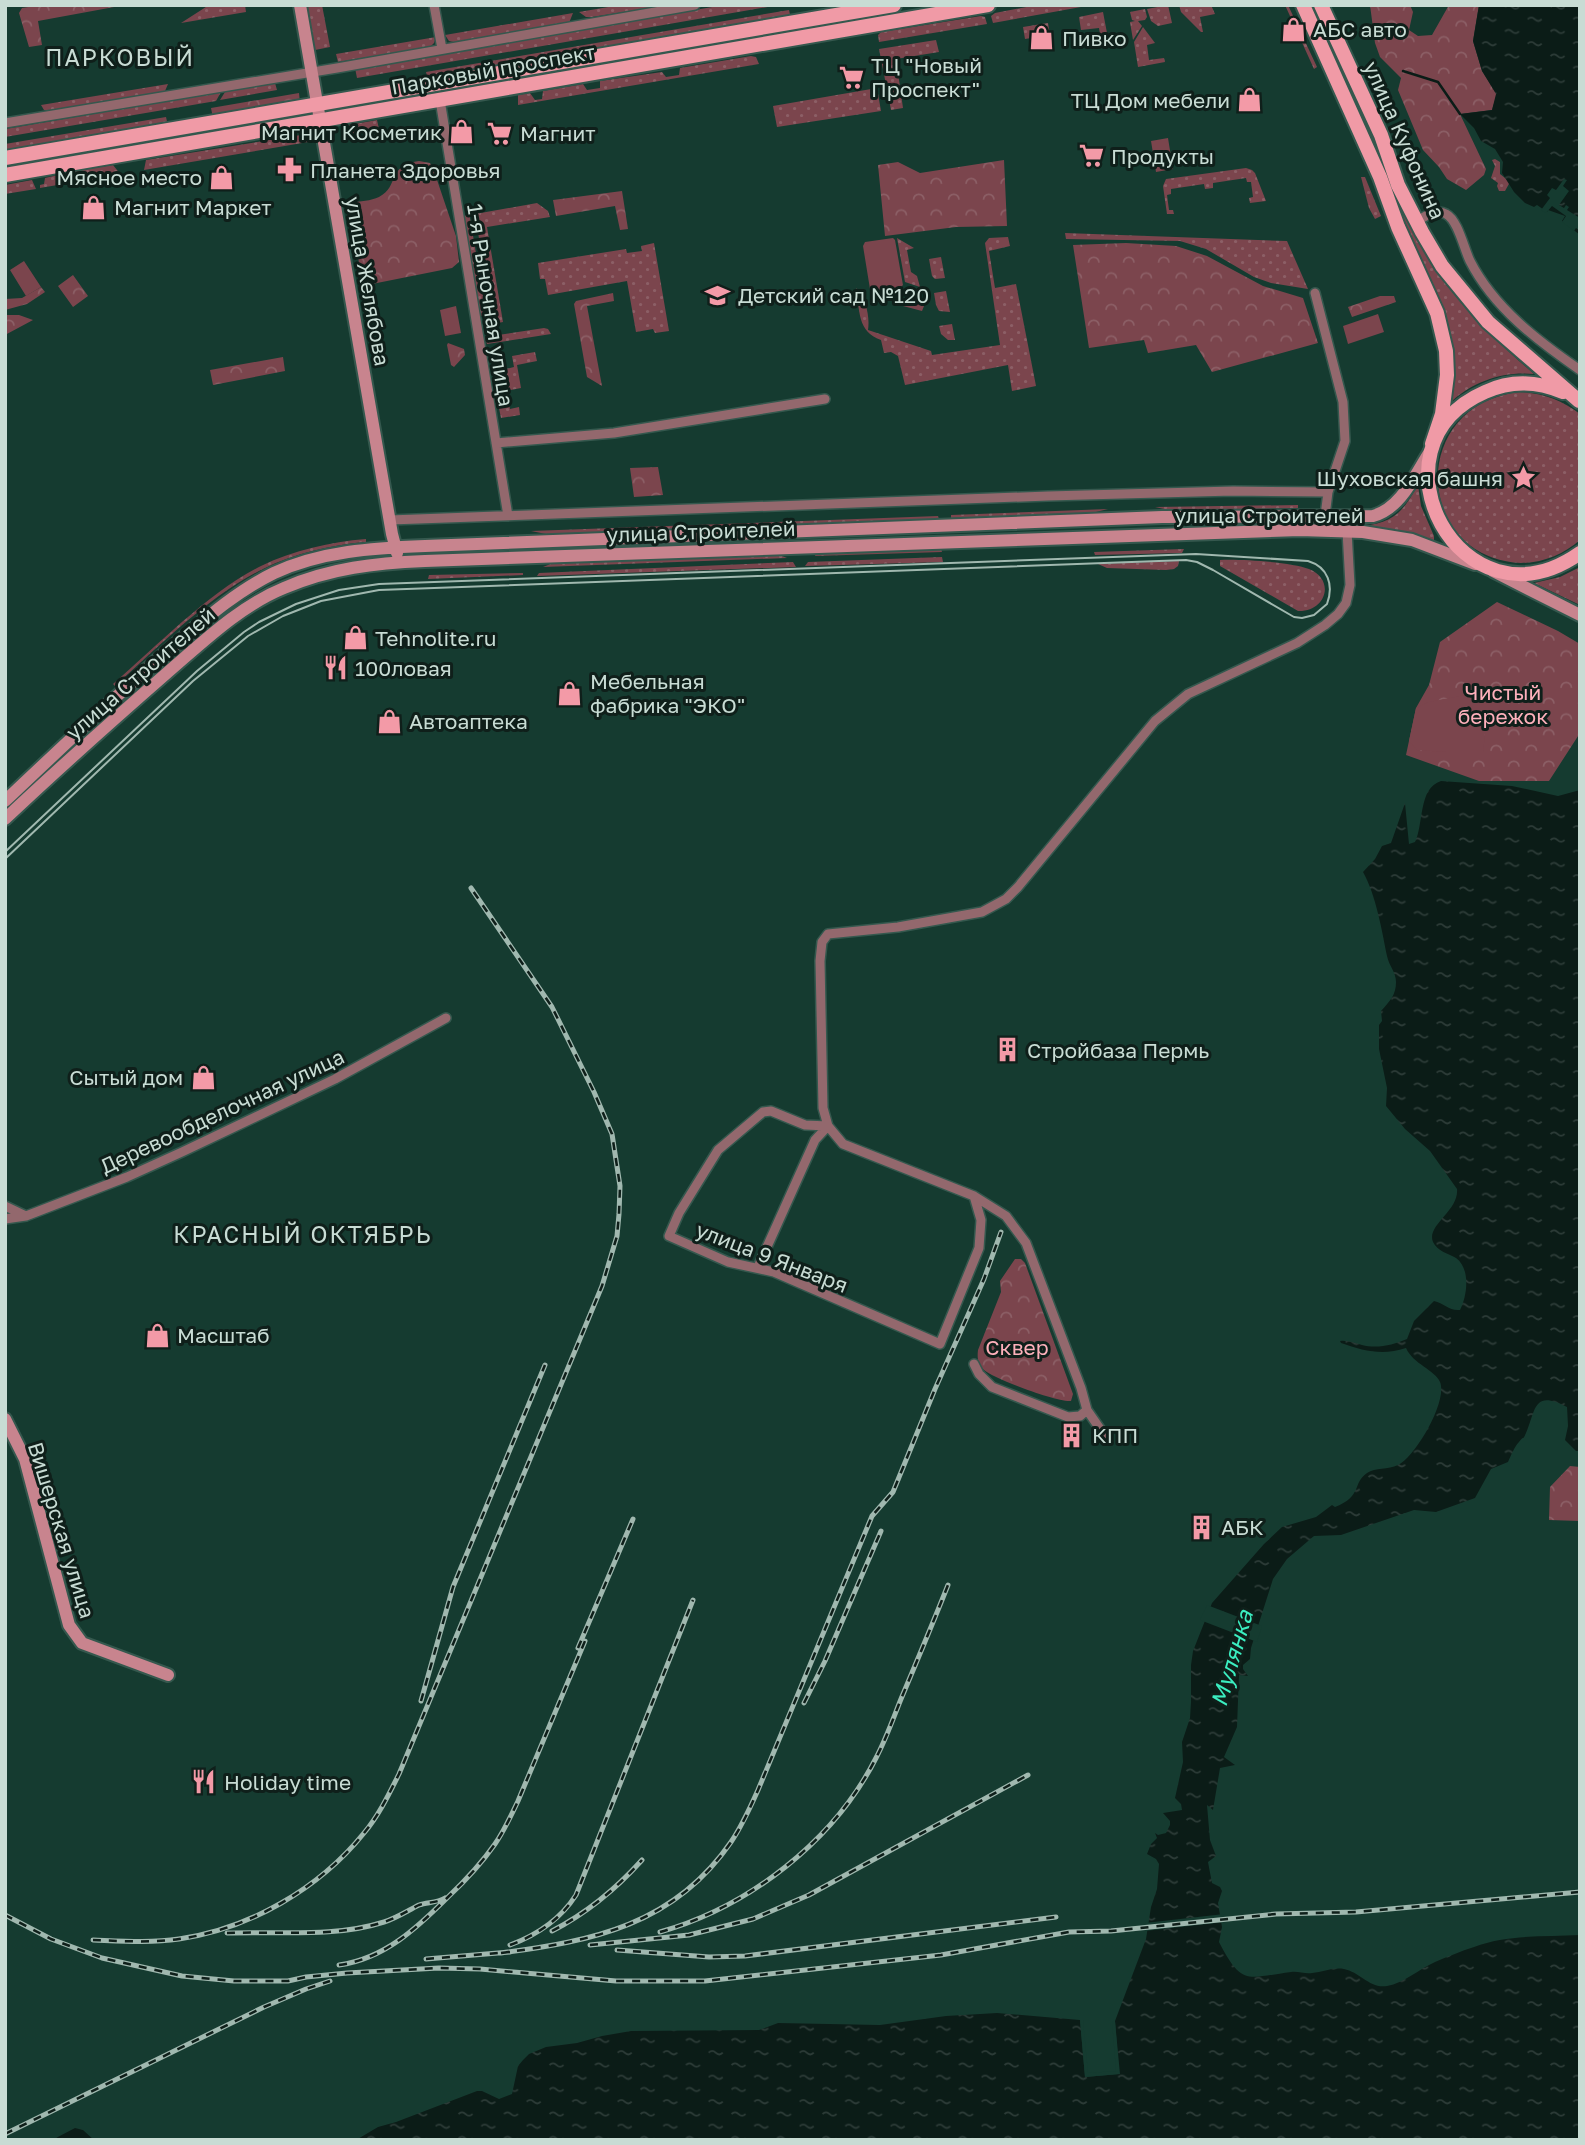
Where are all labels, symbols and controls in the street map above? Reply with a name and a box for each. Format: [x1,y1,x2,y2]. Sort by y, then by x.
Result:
shop icon: АБС авто [1279,15,1307,43]
place label: АБС авто [1313,16,1407,42]
shop icon: Пивко [1028,24,1056,52]
place label: Пивко [1062,25,1127,51]
street label: Парковый проспект [389,38,597,100]
district label: ПАРКОВЫЙ [45,43,195,71]
place label: ТЦ "Новый Проспект" [871,52,982,102]
street label: улица Куфонина [1358,57,1452,223]
supermarket icon: ТЦ "Новый Проспект" [837,63,865,91]
shop icon: ТЦ Дом мебели [1236,86,1264,114]
place label: ТЦ Дом мебели [1071,87,1230,113]
shop icon: Магнит Косметик [448,118,476,146]
place label: Магнит Косметик [261,119,442,145]
supermarket icon: Магнит [486,119,514,147]
place label: Магнит [520,120,596,146]
supermarket icon: Продукты [1077,142,1105,170]
place label: Продукты [1111,143,1214,169]
pharmacy icon: Планета Здоровья [276,156,304,184]
place label: Планета Здоровья [310,157,501,183]
shop icon: Мясное место [208,163,236,191]
place label: Мясное место [56,164,202,190]
shop icon: Магнит Маркет [80,193,108,221]
place label: Магнит Маркет [114,194,272,220]
street label: улица Желябова [340,194,396,368]
street label: 1-я Рыночная улица [462,202,520,408]
school or university icon: Детский сад №120 [704,281,732,309]
place label: Детский сад №120 [738,282,929,308]
place icon: Шуховская башня [1509,464,1537,492]
place label: Шуховская башня [1317,465,1503,491]
street label: улица Строителей [1175,502,1364,528]
street label: улица Строителей [606,515,796,547]
street label: улица Строителей [60,601,220,745]
shop icon: Tehnolite.ru [341,624,369,652]
place label: Tehnolite.ru [375,625,496,651]
restaurant icon: 100ловая [321,654,349,682]
place label: 100ловая [355,655,452,681]
place label: Мебельная фабрика "ЭКО" [590,668,745,718]
shop icon: Мебельная фабрика "ЭКО" [556,679,584,707]
park label: Чистый бережок [1458,679,1548,729]
shop icon: Автоаптека [375,707,403,735]
place label: Автоаптека [409,708,528,734]
building icon: Стройбаза Пермь [993,1036,1021,1064]
place label: Стройбаза Пермь [1027,1037,1209,1063]
street label: Деревообделочная улица [96,1043,348,1179]
shop icon: Сытый дом [189,1063,217,1091]
place label: Сытый дом [69,1064,183,1090]
street label: улица 9 Января [692,1216,852,1298]
district label: КРАСНЫЙ ОКТЯБРЬ [173,1220,433,1248]
shop icon: Масштаб [143,1321,171,1349]
place label: Масштаб [177,1322,270,1348]
park label: Сквер [985,1334,1049,1360]
building icon: КПП [1058,1421,1086,1449]
place label: КПП [1092,1422,1138,1448]
street label: Вишерская улица [23,1439,101,1621]
building icon: АБК [1187,1513,1215,1541]
place label: АБК [1221,1514,1264,1540]
water label: Мулянка [1204,1606,1258,1709]
restaurant icon: Holiday time [190,1768,218,1796]
place label: Holiday time [224,1769,351,1795]

